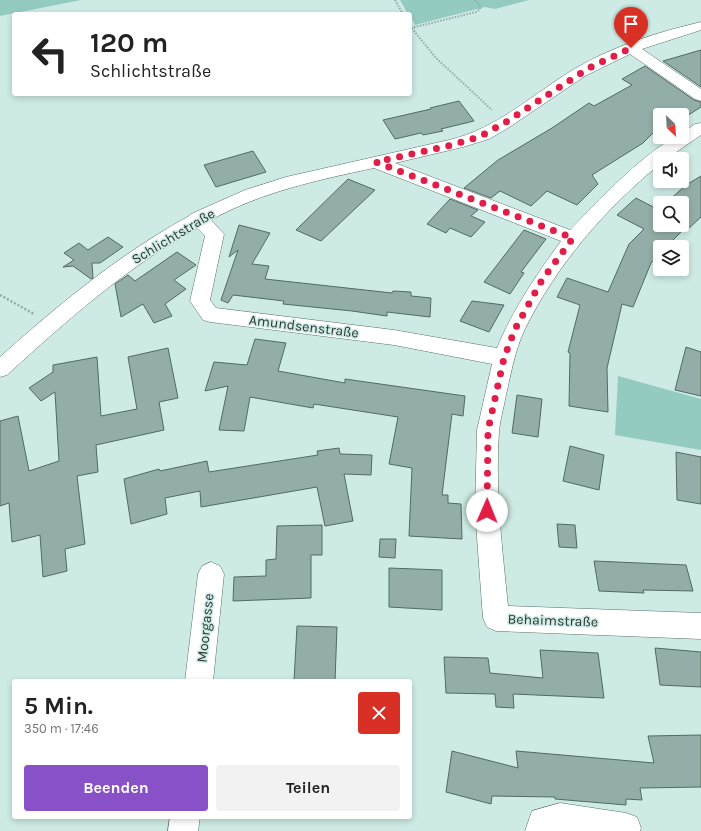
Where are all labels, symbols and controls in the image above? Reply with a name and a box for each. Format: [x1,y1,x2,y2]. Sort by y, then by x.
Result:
pin [614,7.0,648,48]
icon: arrive [620,13,642,35]
text: 120 m [90,26,168,59]
icon: left [24,28,76,80]
text: Schlichtstraße [90,60,211,82]
north arrow [653,108,689,144]
map controls [653,108,689,276]
button: sound [653,152,689,188]
button: search [653,196,689,232]
street label: Schlichtstraße [128,205,218,268]
button: layers [653,240,689,276]
street label: Amundsenstraße [248,311,360,342]
position arrow [466,490,508,532]
street label: Moorgasse [193,593,218,664]
street label: Behaimstraße [507,610,598,631]
text: 5 Min. [24,692,93,720]
button: close [358,692,400,734]
text: 350 m · 17:46 [24,721,99,736]
button: Beenden [24,765,208,811]
button: Teilen [216,765,400,811]

